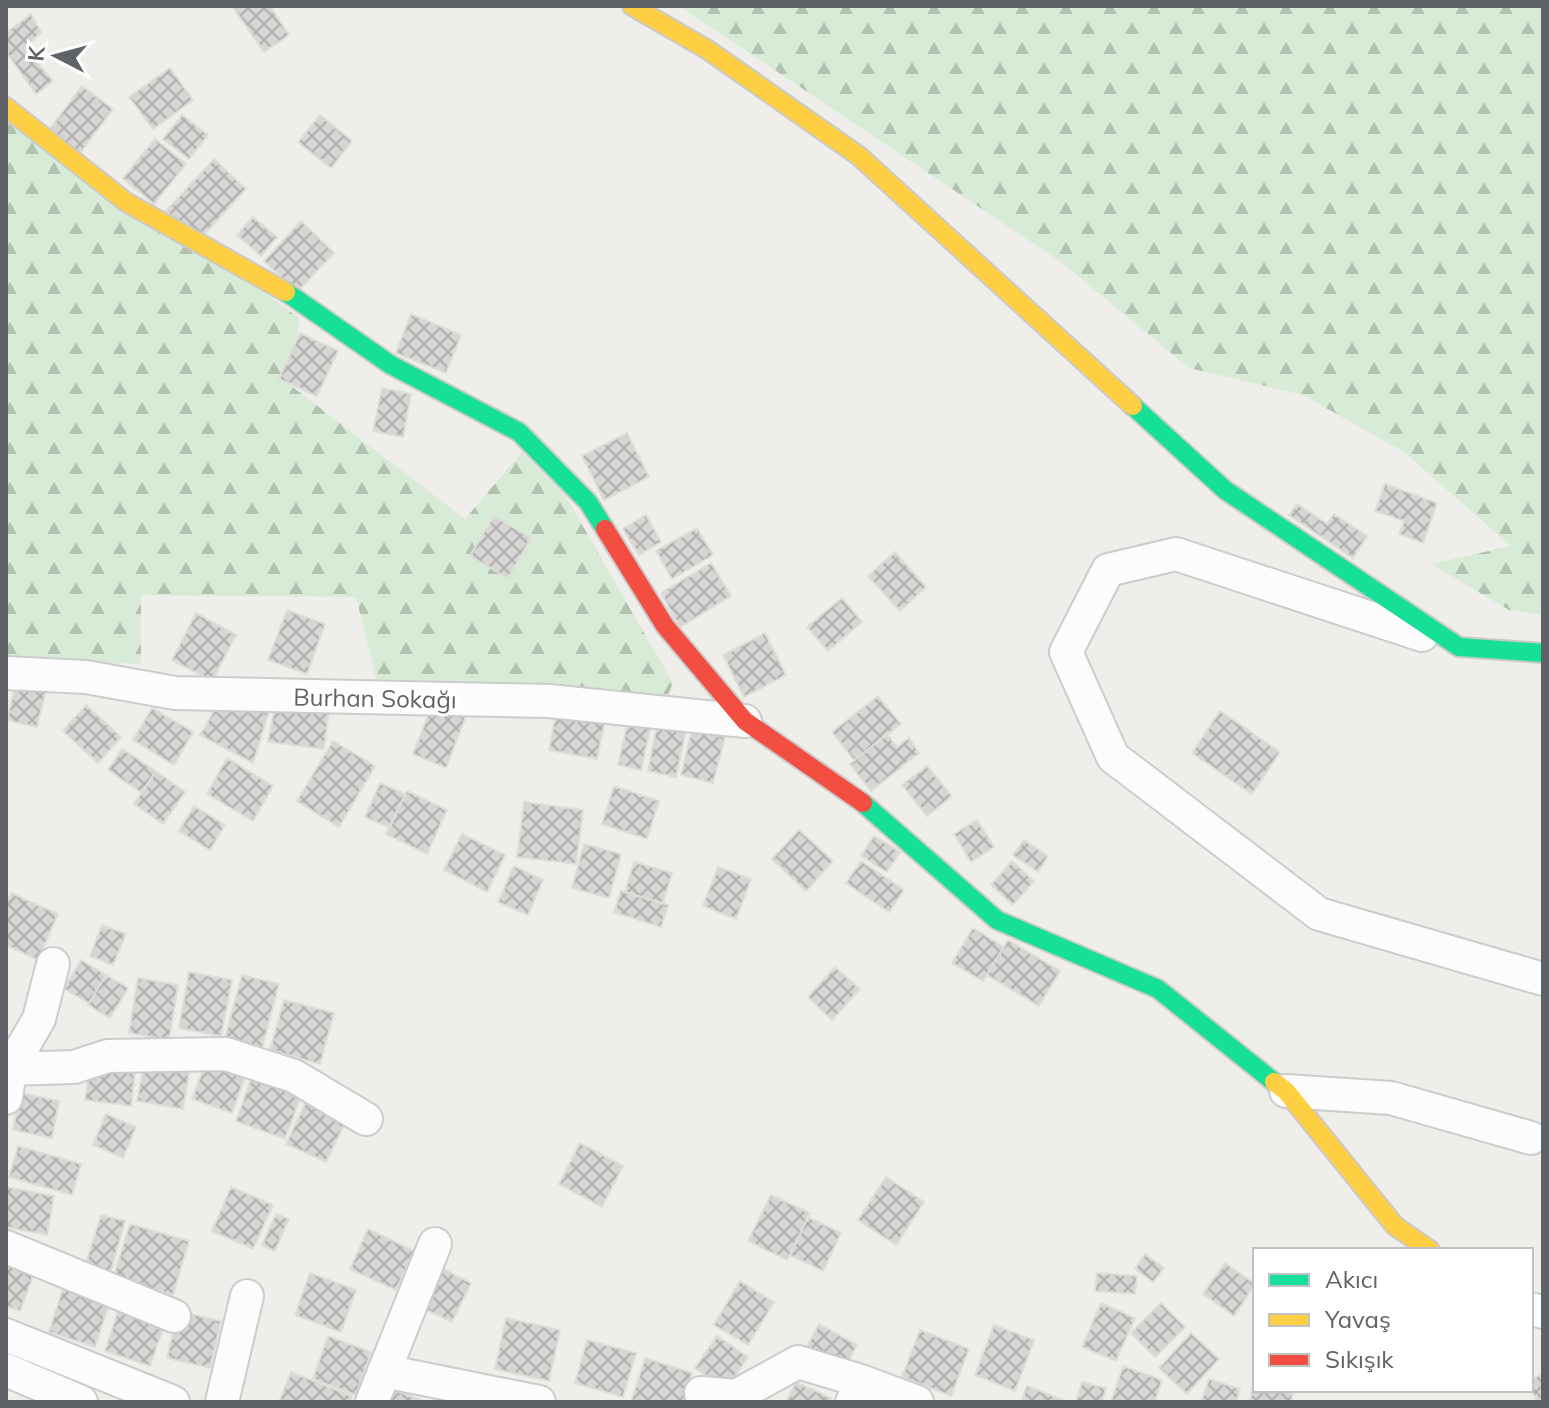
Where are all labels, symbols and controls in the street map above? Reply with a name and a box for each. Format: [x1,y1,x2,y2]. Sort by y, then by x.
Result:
north arrow [16,16,96,96]
text: K [21,44,51,63]
street label: Burhan Sokağı [293,682,457,714]
legend [1253,1248,1533,1392]
text: Akıcı [1325,1264,1378,1294]
text: Yavaş [1324,1304,1391,1334]
text: Sıkışık [1325,1344,1394,1374]

